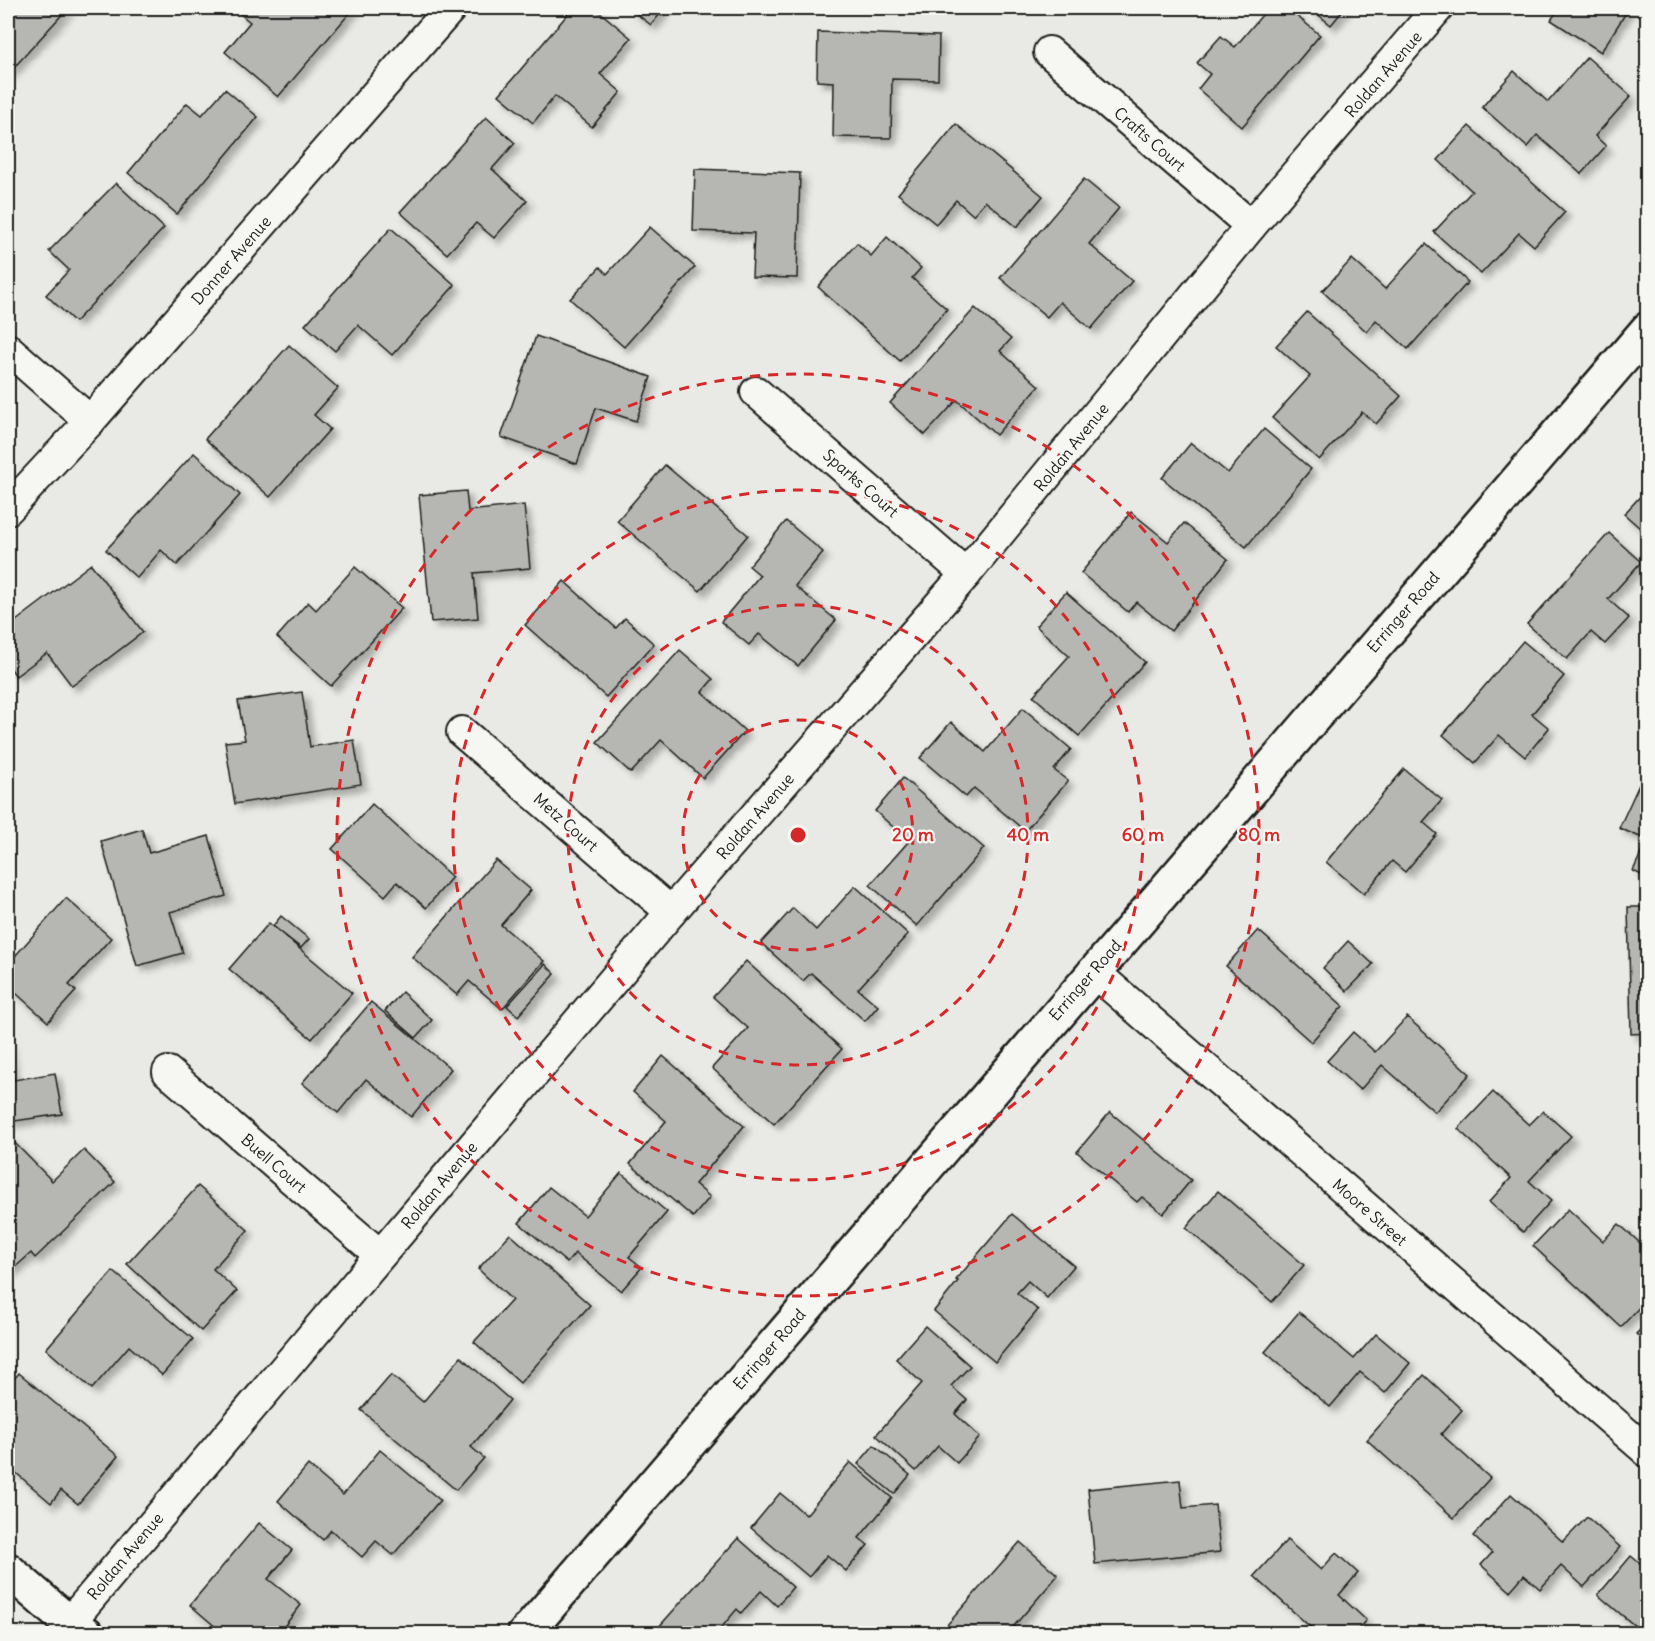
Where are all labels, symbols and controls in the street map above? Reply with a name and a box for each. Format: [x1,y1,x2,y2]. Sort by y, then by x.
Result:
street label: Roldan Avenue [1340,27,1426,121]
street label: Crafts Court [1110,102,1190,176]
street label: Donner Avenue [187,211,275,309]
street label: Roldan Avenue [1029,399,1113,495]
street label: Sparks Court [819,445,903,522]
street label: Erringer Road [1362,567,1444,657]
street label: Roldan Avenue [712,769,798,863]
street label: Metz Court [530,789,603,856]
text: 20 m [892,823,934,846]
text: 40 m [1007,823,1049,846]
text: 60 m [1122,823,1164,846]
text: 80 m [1238,823,1280,846]
centre of rings [788,825,808,845]
street label: Erringer Road [1044,935,1126,1025]
street label: Buell Court [237,1129,311,1197]
street label: Roldan Avenue [397,1137,481,1233]
street label: Moore Street [1329,1174,1412,1250]
street label: Erringer Road [728,1304,810,1394]
street label: Roldan Avenue [83,1508,167,1604]

